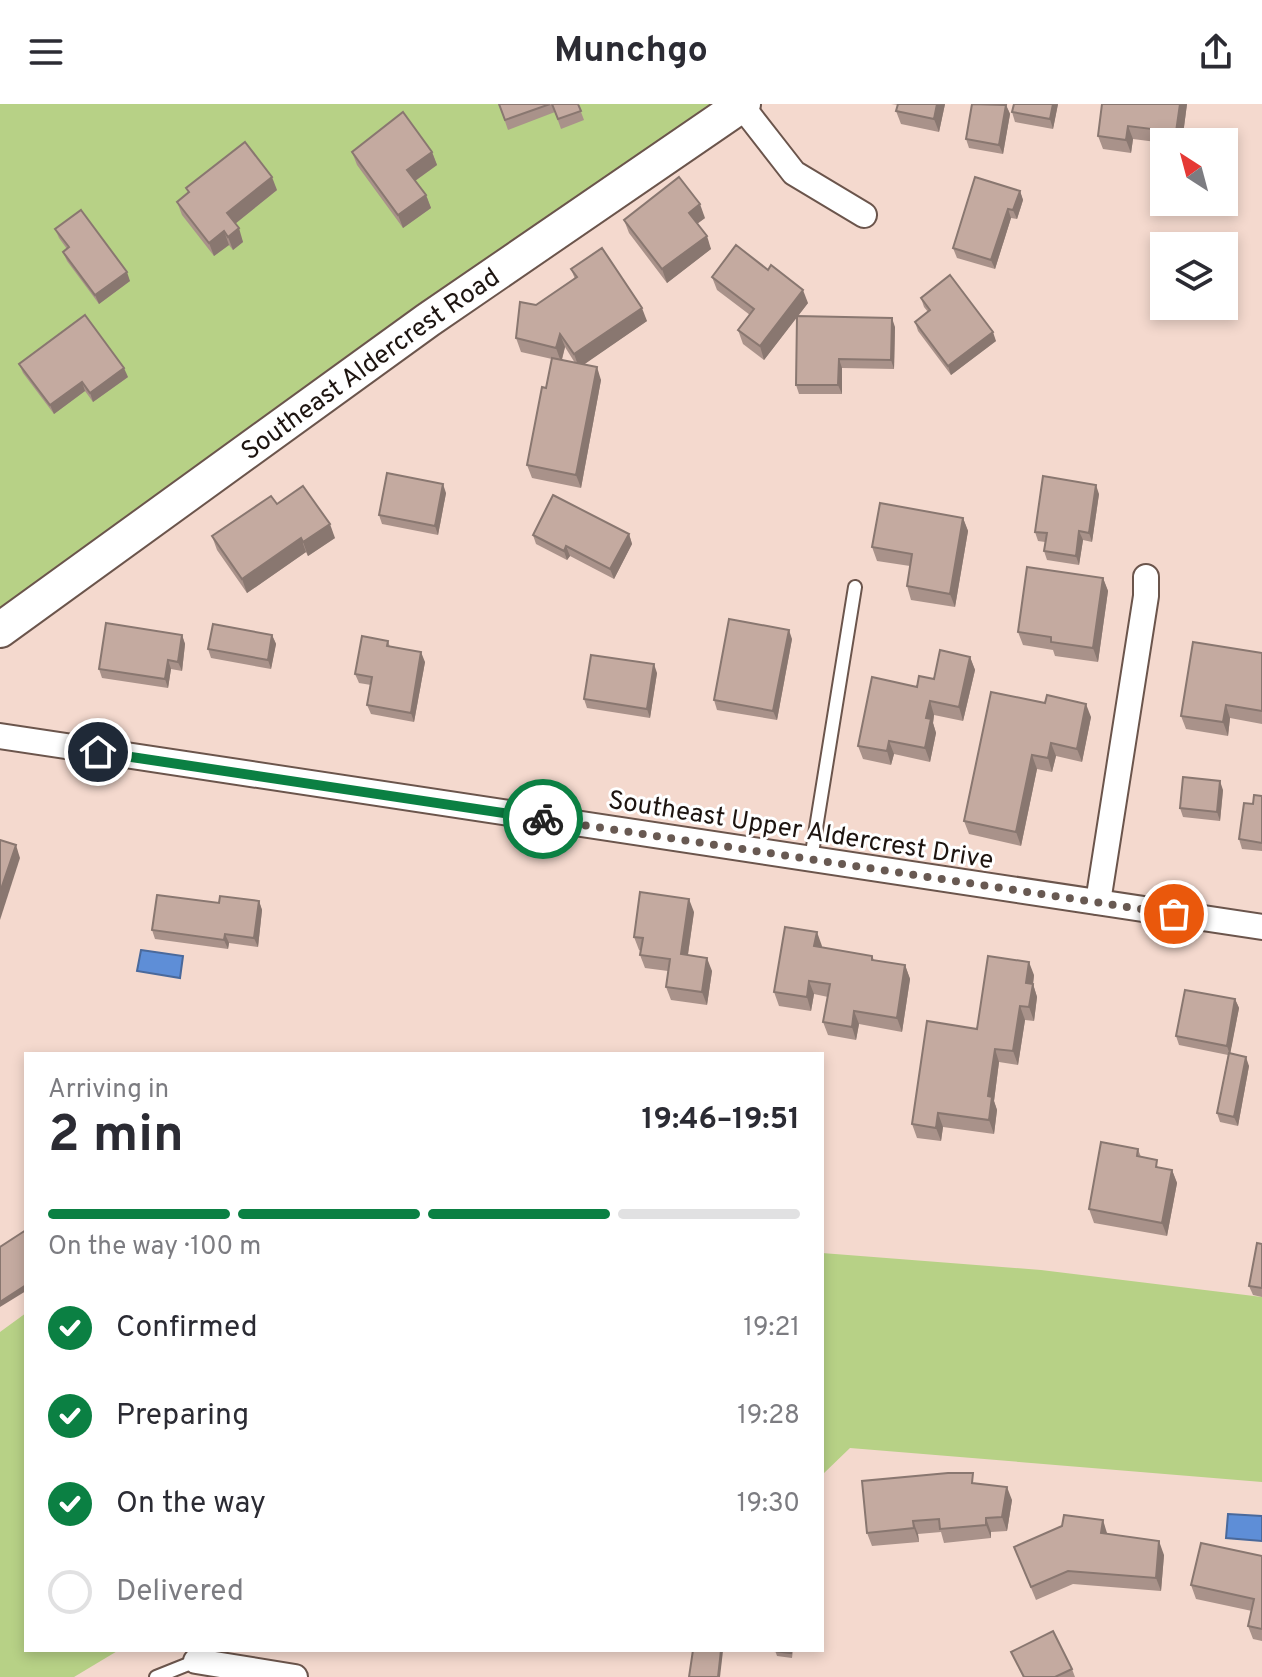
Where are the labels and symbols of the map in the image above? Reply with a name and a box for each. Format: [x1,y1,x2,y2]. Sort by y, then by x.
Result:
north arrow [1150,128,1238,216]
street label: Southeast Aldercrest Road [235,262,507,469]
pin [64,718,132,786]
courier [503,779,583,859]
street label: Southeast Upper Aldercrest Drive [606,785,996,878]
pin [1140,880,1208,948]

